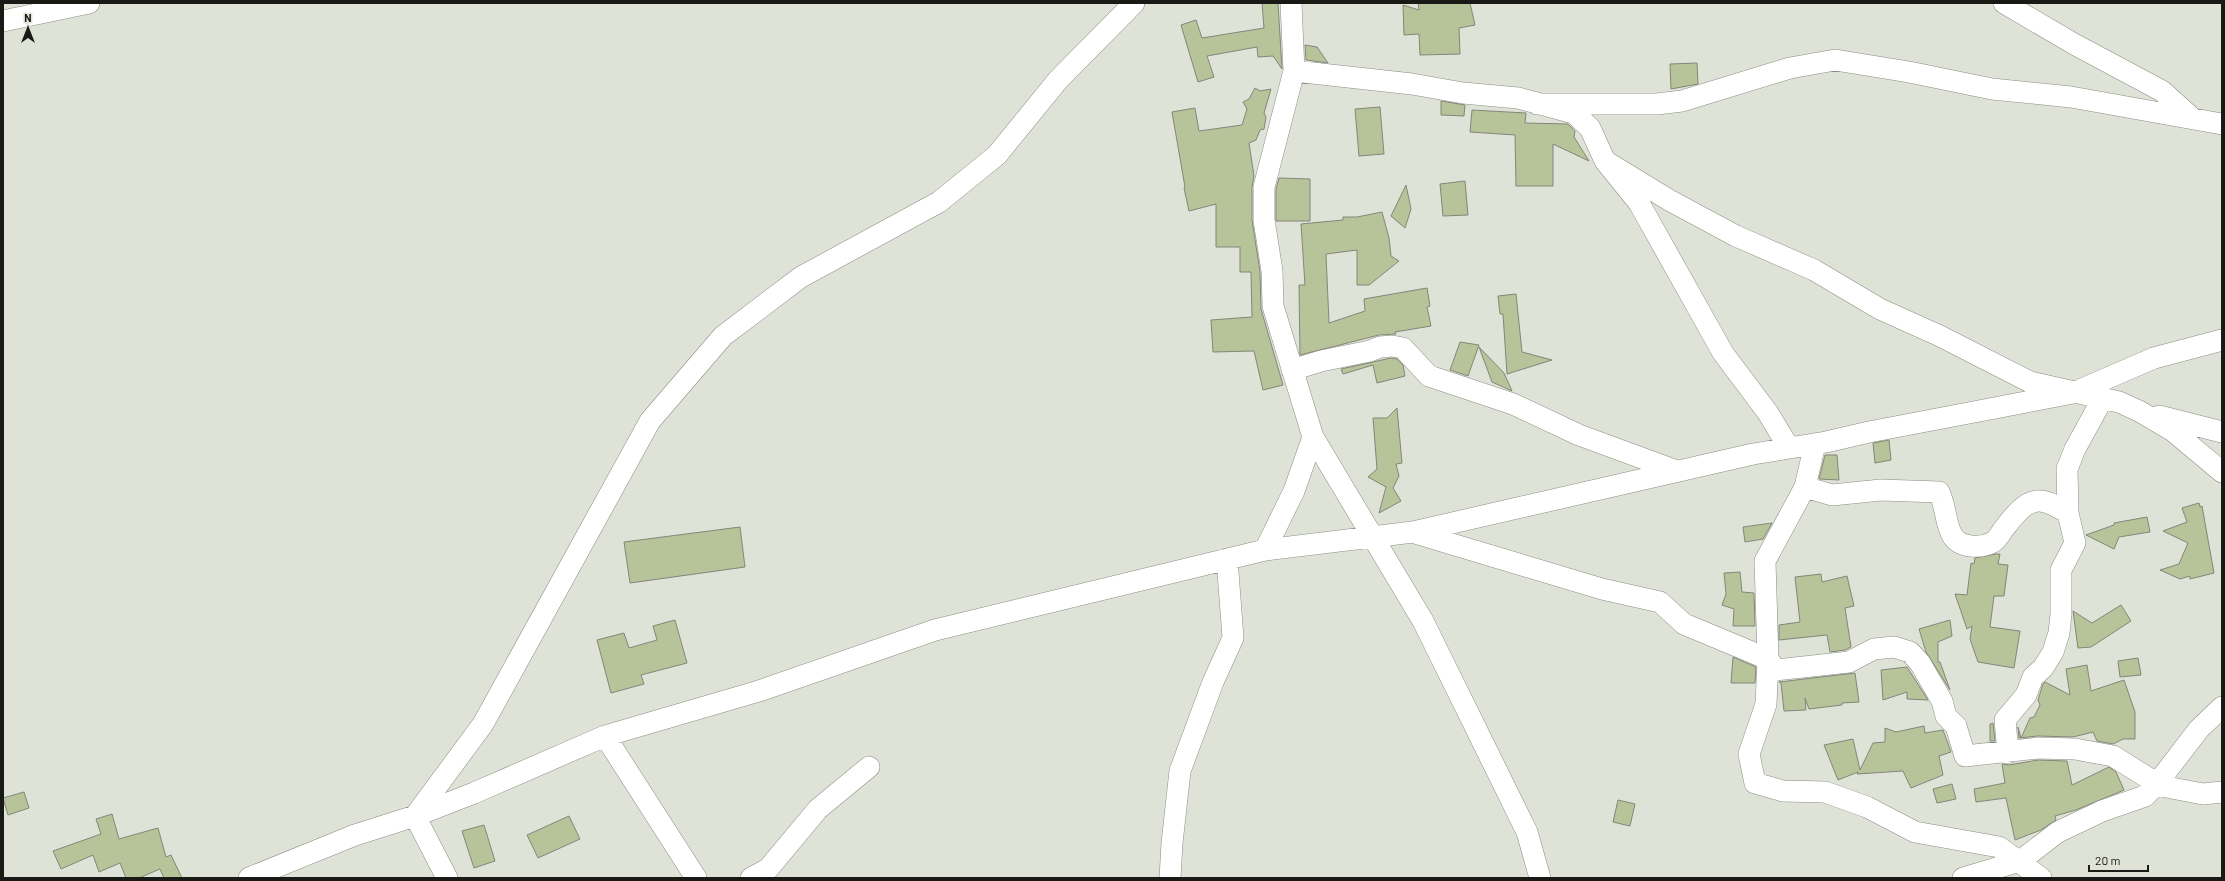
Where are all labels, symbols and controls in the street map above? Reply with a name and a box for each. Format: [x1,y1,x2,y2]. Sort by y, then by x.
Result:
north arrow [8,8,48,48]
text: N [24,11,32,24]
scale bar [2089,847,2148,873]
text: 20 m [2095,853,2121,867]

